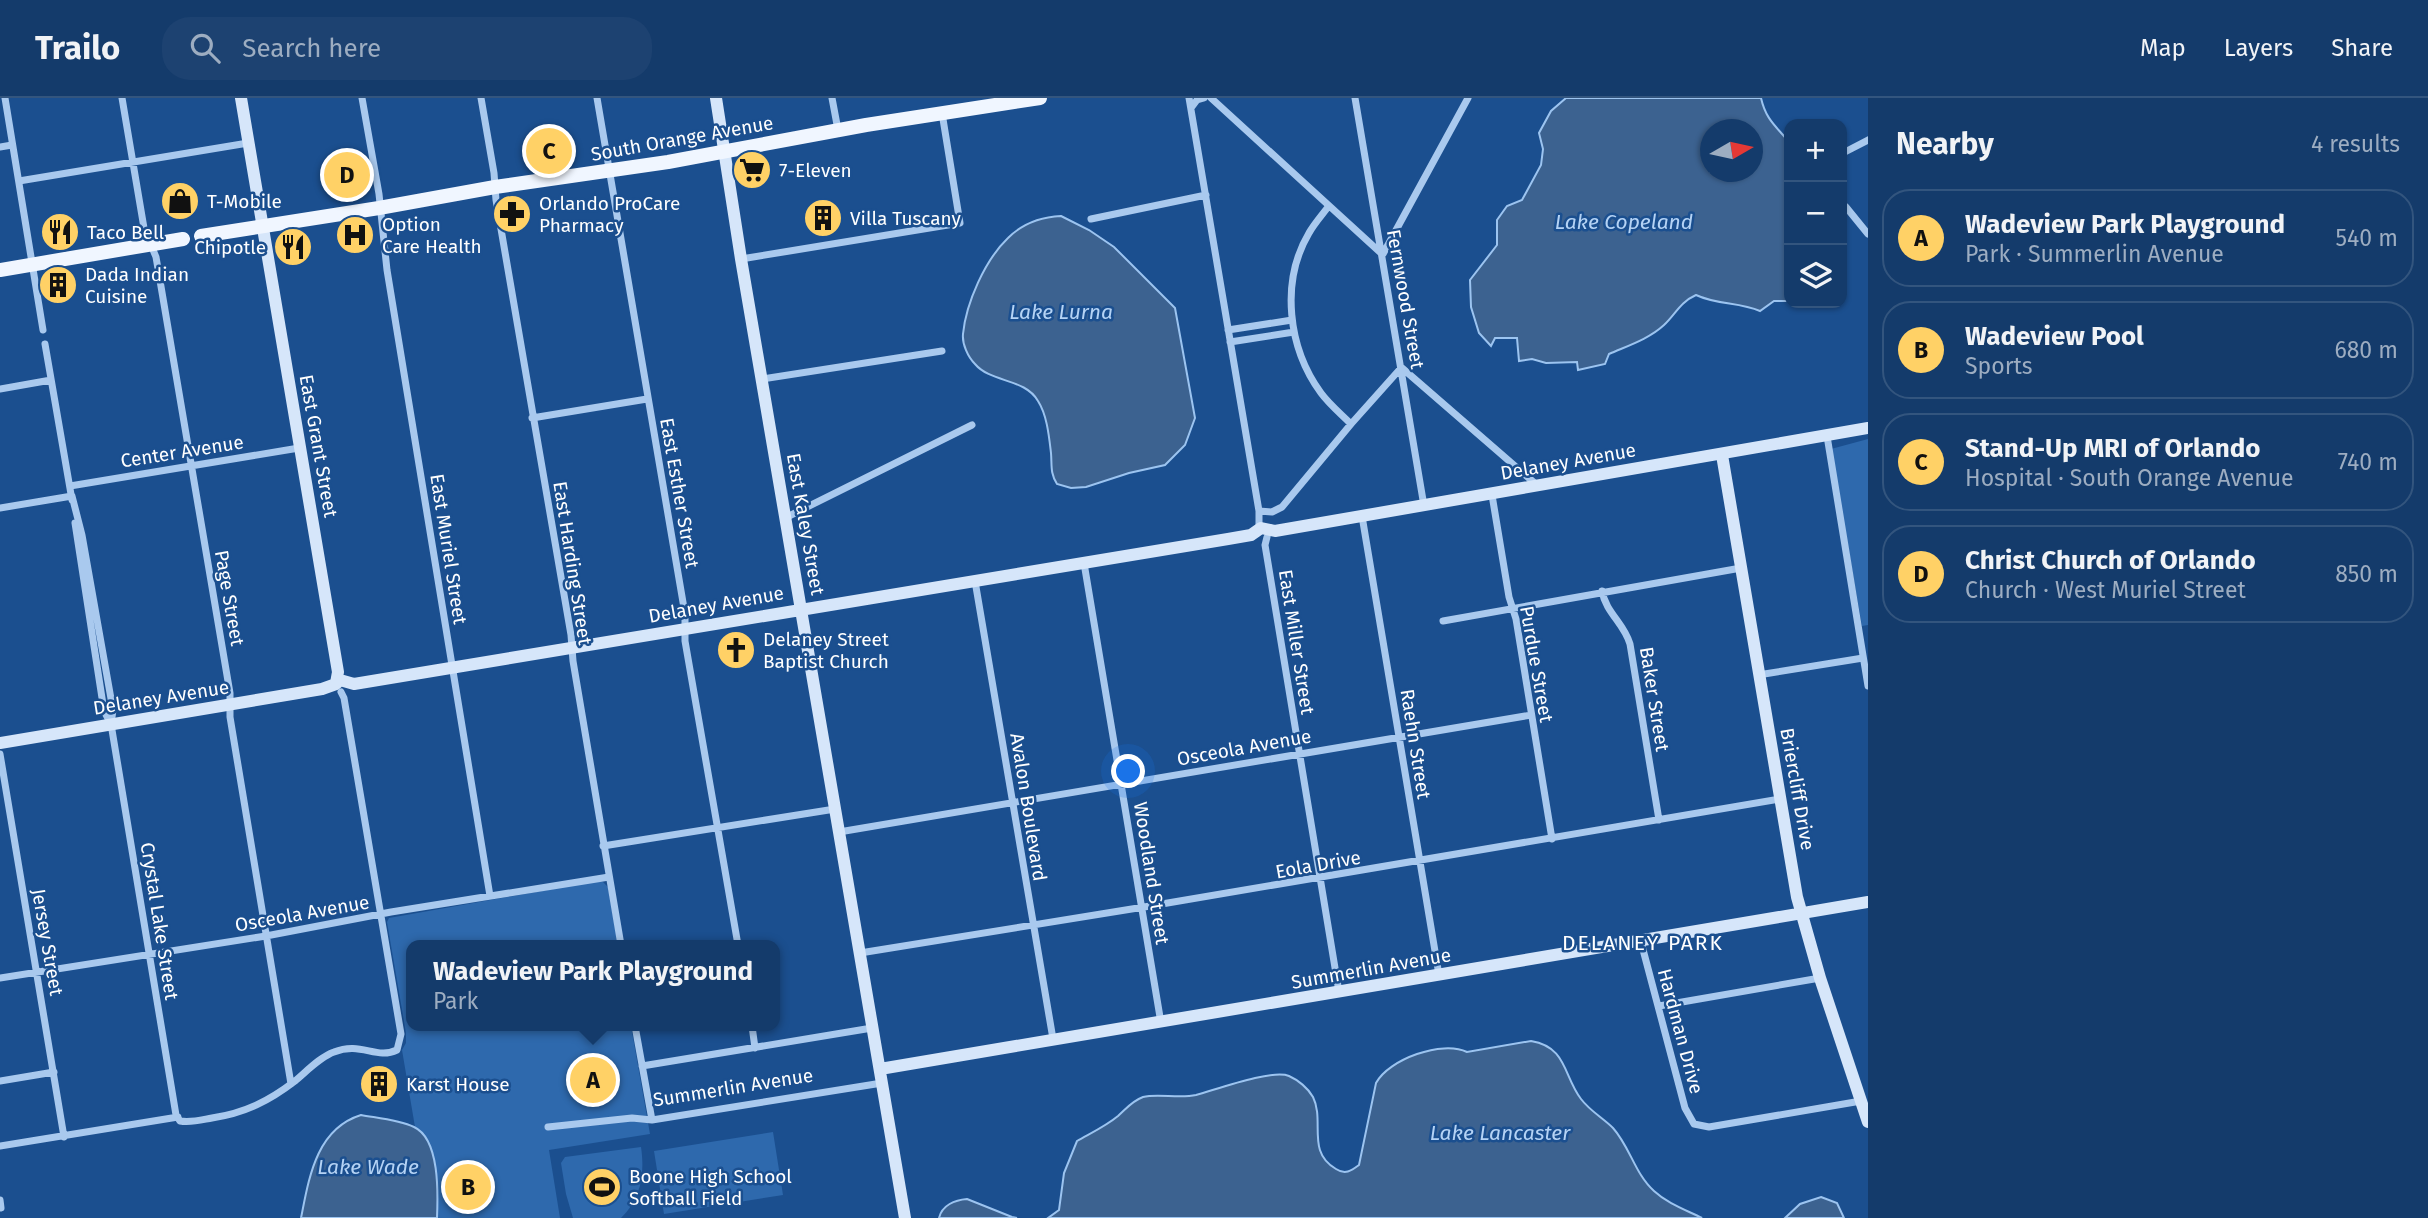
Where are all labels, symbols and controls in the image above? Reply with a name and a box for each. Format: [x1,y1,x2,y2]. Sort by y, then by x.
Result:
search box [162,17,652,80]
text: Trailo [35,28,120,68]
icon: search [186,29,224,67]
text: Search here [242,33,381,64]
text: Map [2140,34,2186,62]
text: Layers [2224,34,2293,62]
text: Share [2331,34,2393,62]
street label: South Orange Avenue [589,111,775,166]
north arrow [1700,119,1763,182]
map controls [1784,119,1847,308]
button: + [1784,119,1847,182]
pin: C [526,125,572,177]
text: Nearby [1896,126,1994,162]
text: 4 results [2311,130,2400,158]
pin: D [324,149,370,201]
supermarket icon: 7-Eleven [731,149,773,191]
place label: 7-Eleven [779,159,852,182]
shop icon: T-Mobile [159,180,201,222]
button: − [1784,182,1847,245]
place label: T-Mobile [207,190,282,213]
place label: Orlando ProCare Pharmacy [539,192,680,237]
pharmacy icon: Orlando ProCare Pharmacy [491,193,533,235]
building icon: Villa Tuscany [802,197,844,239]
place label: Villa Tuscany [850,207,962,230]
water label: Lake Copeland [1555,209,1693,235]
text: Wadeview Park Playground [1965,209,2285,240]
restaurant icon: Taco Bell [39,211,81,253]
place label: Option Care Health [382,213,482,258]
hospital icon: Option Care Health [334,214,376,256]
place label: Taco Bell [87,221,165,244]
text: A [1914,224,1928,252]
text: 540 m [2336,224,2398,252]
restaurant icon: Chipotle [272,226,314,268]
street label: Fernwood Street [1382,228,1429,371]
place label: Chipotle [194,236,266,259]
text: Park · Summerlin Avenue [1965,240,2224,268]
button: layers [1784,245,1847,308]
place label: Dada Indian Cuisine [85,263,189,308]
building icon: Dada Indian Cuisine [37,264,79,306]
water label: Lake Lurna [1009,299,1113,325]
text: Wadeview Pool [1965,321,2144,352]
text: B [1914,336,1928,364]
text: 680 m [2334,336,2398,364]
text: Sports [1965,352,2033,380]
street label: East Grant Street [295,373,342,519]
street label: East Esther Street [655,416,704,570]
street label: Center Avenue [119,430,245,473]
text: Stand-Up MRI of Orlando [1965,433,2261,464]
street label: Delaney Avenue [1498,438,1638,485]
text: C [1914,448,1928,476]
text: 740 m [2338,448,2398,476]
street label: East Kaley Street [782,451,829,597]
text: Hospital · South Orange Avenue [1965,464,2294,492]
street label: East Muriel Street [425,472,472,626]
street label: East Harding Street [548,480,597,647]
text: Christ Church of Orlando [1965,545,2256,576]
street label: Page Street [210,548,249,648]
text: D [1914,560,1928,588]
text: 850 m [2335,560,2398,588]
street label: East Miller Street [1274,568,1319,716]
text: Church · West Muriel Street [1965,576,2246,604]
street label: Delaney Avenue [646,581,786,628]
street label: Purdue Street [1515,604,1558,724]
place label: Delaney Street Baptist Church [763,628,889,673]
church icon: Delaney Street Baptist Church [715,629,757,671]
street label: Baker Street [1635,645,1674,753]
street label: Delaney Avenue [91,675,231,720]
street label: Raehn Street [1395,688,1436,801]
street label: Osceola Avenue [1175,724,1313,771]
street label: Briercliff Drive [1775,726,1820,852]
street label: Avalon Boulevard [1005,731,1052,883]
your location [1111,754,1145,788]
street label: Woodland Street [1129,800,1174,946]
street label: Crystal Lake Street [136,841,183,1002]
street label: Eola Drive [1274,846,1363,883]
street label: Jersey Street [27,887,68,998]
street label: Osceola Avenue [233,890,371,937]
district label: DELANEY PARK [1562,930,1724,956]
popup [406,940,780,1031]
street label: Summerlin Avenue [1289,943,1453,994]
text: Wadeview Park Playground [433,956,753,987]
street label: Hardman Drive [1653,966,1708,1096]
text: Park [433,987,478,1015]
pin: A [570,1054,616,1106]
building icon: Karst House [358,1063,400,1105]
street label: Summerlin Avenue [651,1063,815,1112]
place label: Karst House [406,1073,510,1096]
water label: Lake Lancaster [1430,1120,1571,1146]
water label: Lake Wade [317,1154,419,1180]
pin: B [445,1161,491,1213]
place label: Boone High School Softball Field [629,1165,792,1210]
sports icon: Boone High School Softball Field [581,1166,623,1208]

